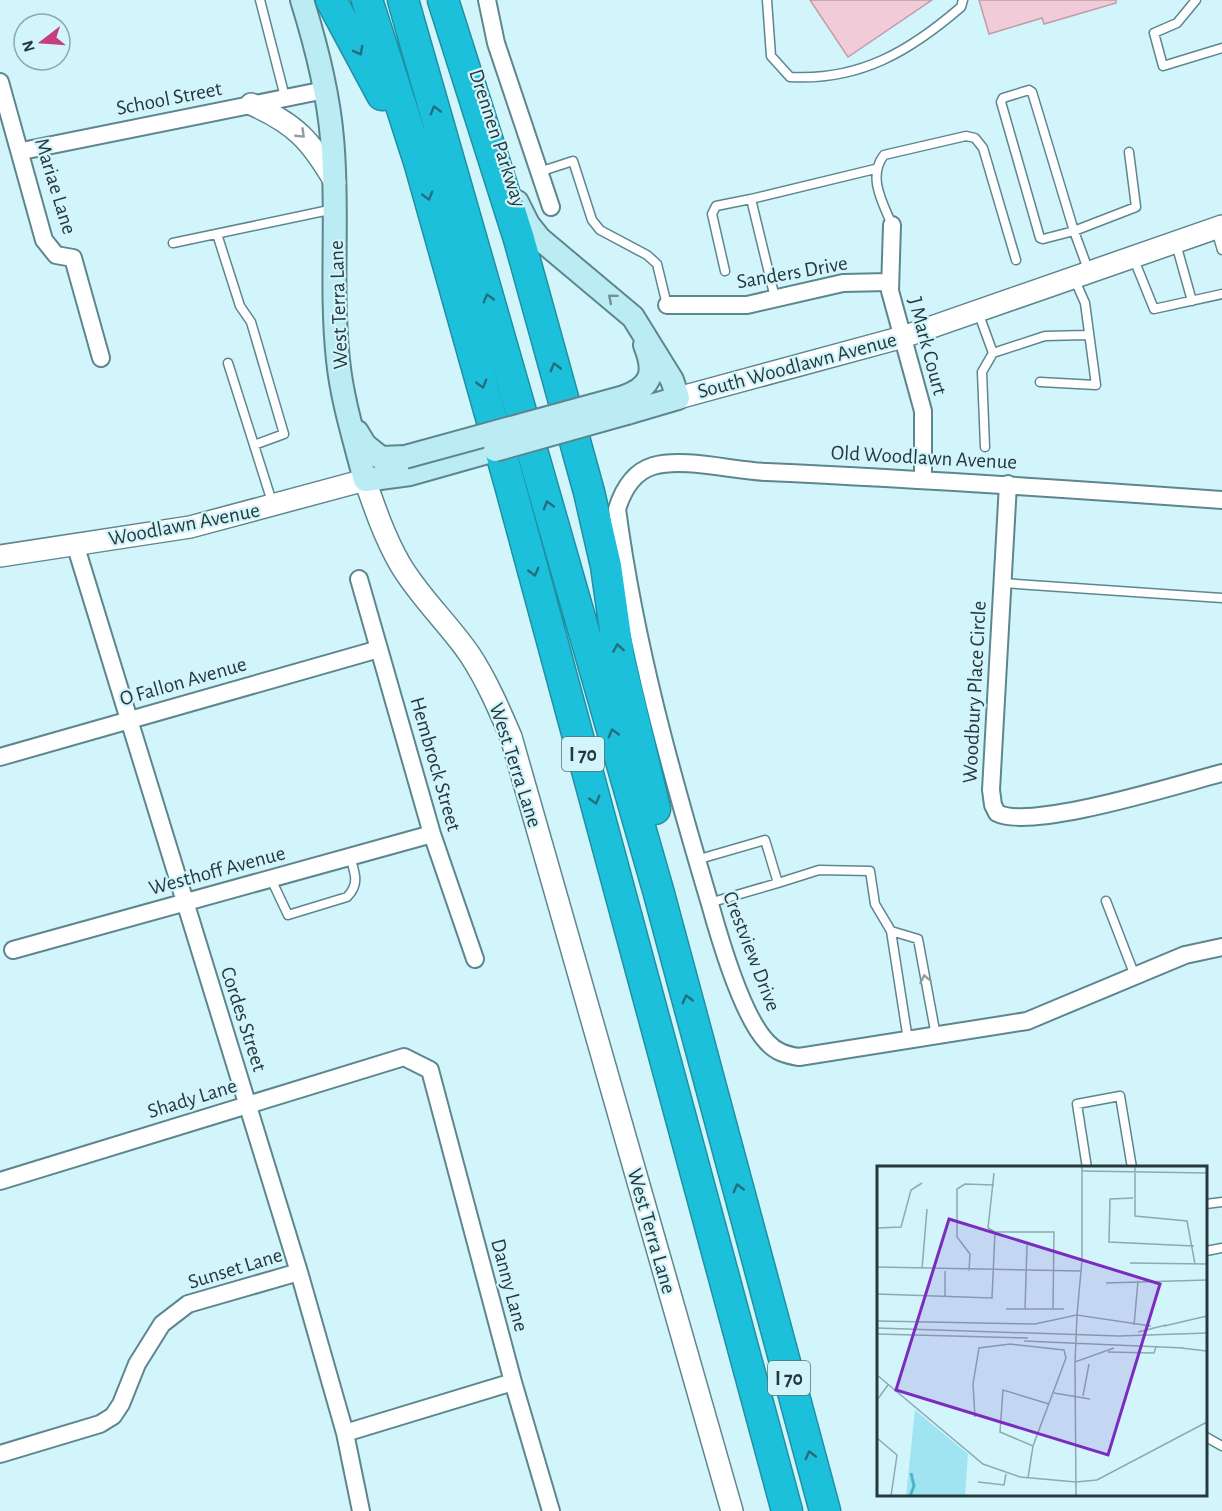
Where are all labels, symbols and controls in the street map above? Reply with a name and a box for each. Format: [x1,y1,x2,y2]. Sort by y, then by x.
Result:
north arrow [12,12,72,72]
text: N [19,38,38,54]
one-way arrow [352,45,363,56]
street label: Drennen Parkway [465,66,530,210]
street label: School Street [114,78,224,119]
one-way arrow [430,105,442,116]
one-way arrow [293,126,304,137]
street label: Mariae Lane [31,136,80,237]
one-way arrow [421,191,434,201]
street label: West Terra Lane [326,240,351,370]
street label: Sanders Drive [735,252,849,293]
one-way arrow [483,293,495,304]
one-way arrow [608,294,619,305]
street label: J Mark Court [904,295,951,398]
street label: South Woodlawn Avenue [695,329,899,402]
one-way arrow [550,362,562,373]
one-way arrow [475,378,487,388]
street label: Old Woodlawn Avenue [830,442,1018,473]
street label: Woodlawn Avenue [107,500,262,549]
one-way arrow [543,500,555,511]
one-way arrow [526,566,539,576]
street label: Woodbury Place Circle [959,600,990,784]
one-way arrow [612,643,624,653]
street label: O Fallon Avenue [117,653,249,710]
street label: Hembrock Street [406,695,465,834]
street label: West Terra Lane [486,700,545,830]
one-way arrow [608,728,620,739]
road number: I 70 [562,737,604,771]
one-way arrow [588,795,601,805]
street label: Westhoff Avenue [147,842,288,899]
street label: Crestview Drive [719,888,784,1014]
street label: Cordes Street [217,964,270,1074]
one-way arrow [919,974,932,984]
one-way arrow [682,995,694,1005]
street label: Shady Lane [145,1075,239,1122]
street label: West Terra Lane [624,1166,679,1296]
inset map [877,1166,1207,1496]
one-way arrow [733,1183,745,1193]
street label: Danny Lane [487,1236,532,1334]
street label: Sunset Lane [185,1244,285,1293]
road number: I 70 [768,1361,810,1395]
one-way arrow [805,1450,817,1460]

